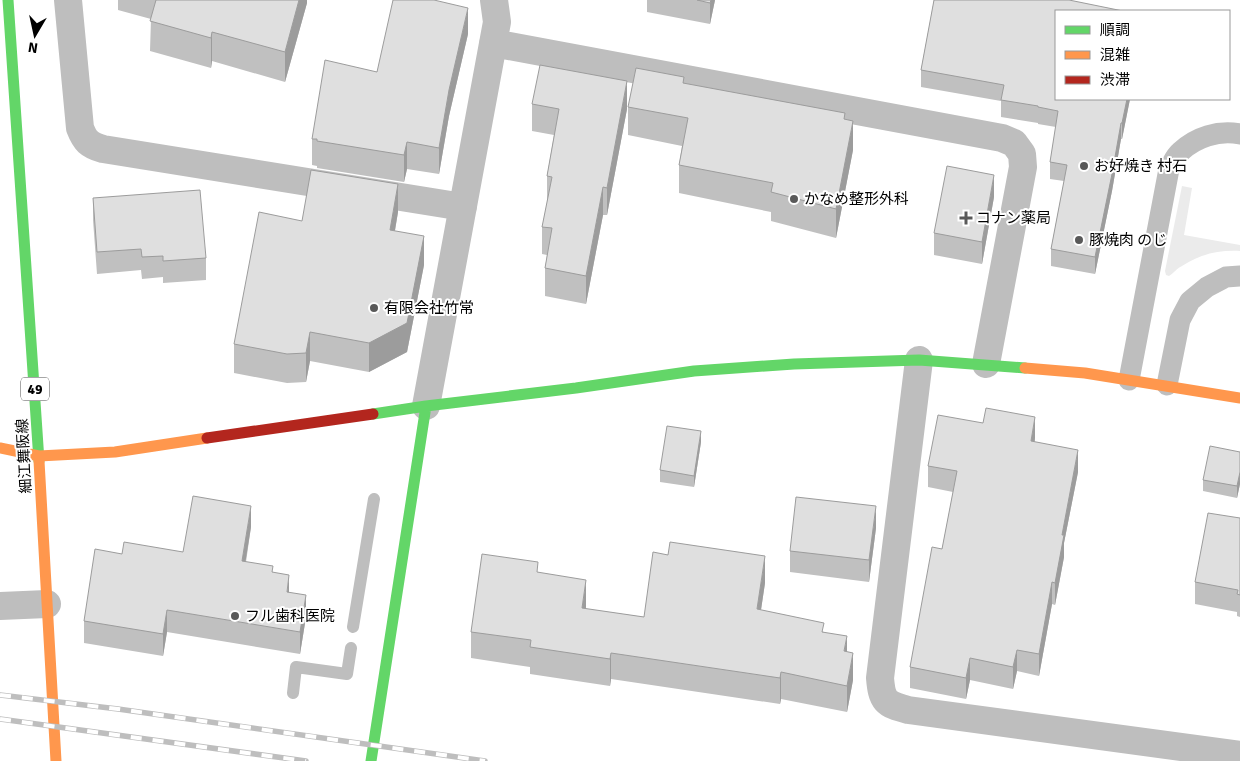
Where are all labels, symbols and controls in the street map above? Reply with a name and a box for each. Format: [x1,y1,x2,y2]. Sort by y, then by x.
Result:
north arrow [10,10,60,60]
legend [1055,10,1230,100]
text: 順調 [1100,21,1130,39]
text: N [27,38,39,57]
text: 混雑 [1100,46,1130,64]
text: 渋滞 [1100,71,1130,89]
place label: お好焼き 村石 [1094,157,1187,175]
marker: お好焼き 村石 [1078,160,1090,172]
place label: かなめ整形外科 [804,190,909,208]
marker: かなめ整形外科 [788,193,800,205]
place label: コナン薬局 [976,209,1051,227]
marker: コナン薬局 [960,212,972,224]
place label: 豚焼肉 のじ [1089,231,1167,249]
marker: 豚焼肉 のじ [1073,234,1085,246]
place label: 有限会社竹常 [384,299,474,317]
marker: 有限会社竹常 [368,302,380,314]
road number: 49 [21,378,49,400]
street label: 細江舞阪線 [13,418,35,494]
place label: フル歯科医院 [245,607,335,625]
marker: フル歯科医院 [229,610,241,622]

